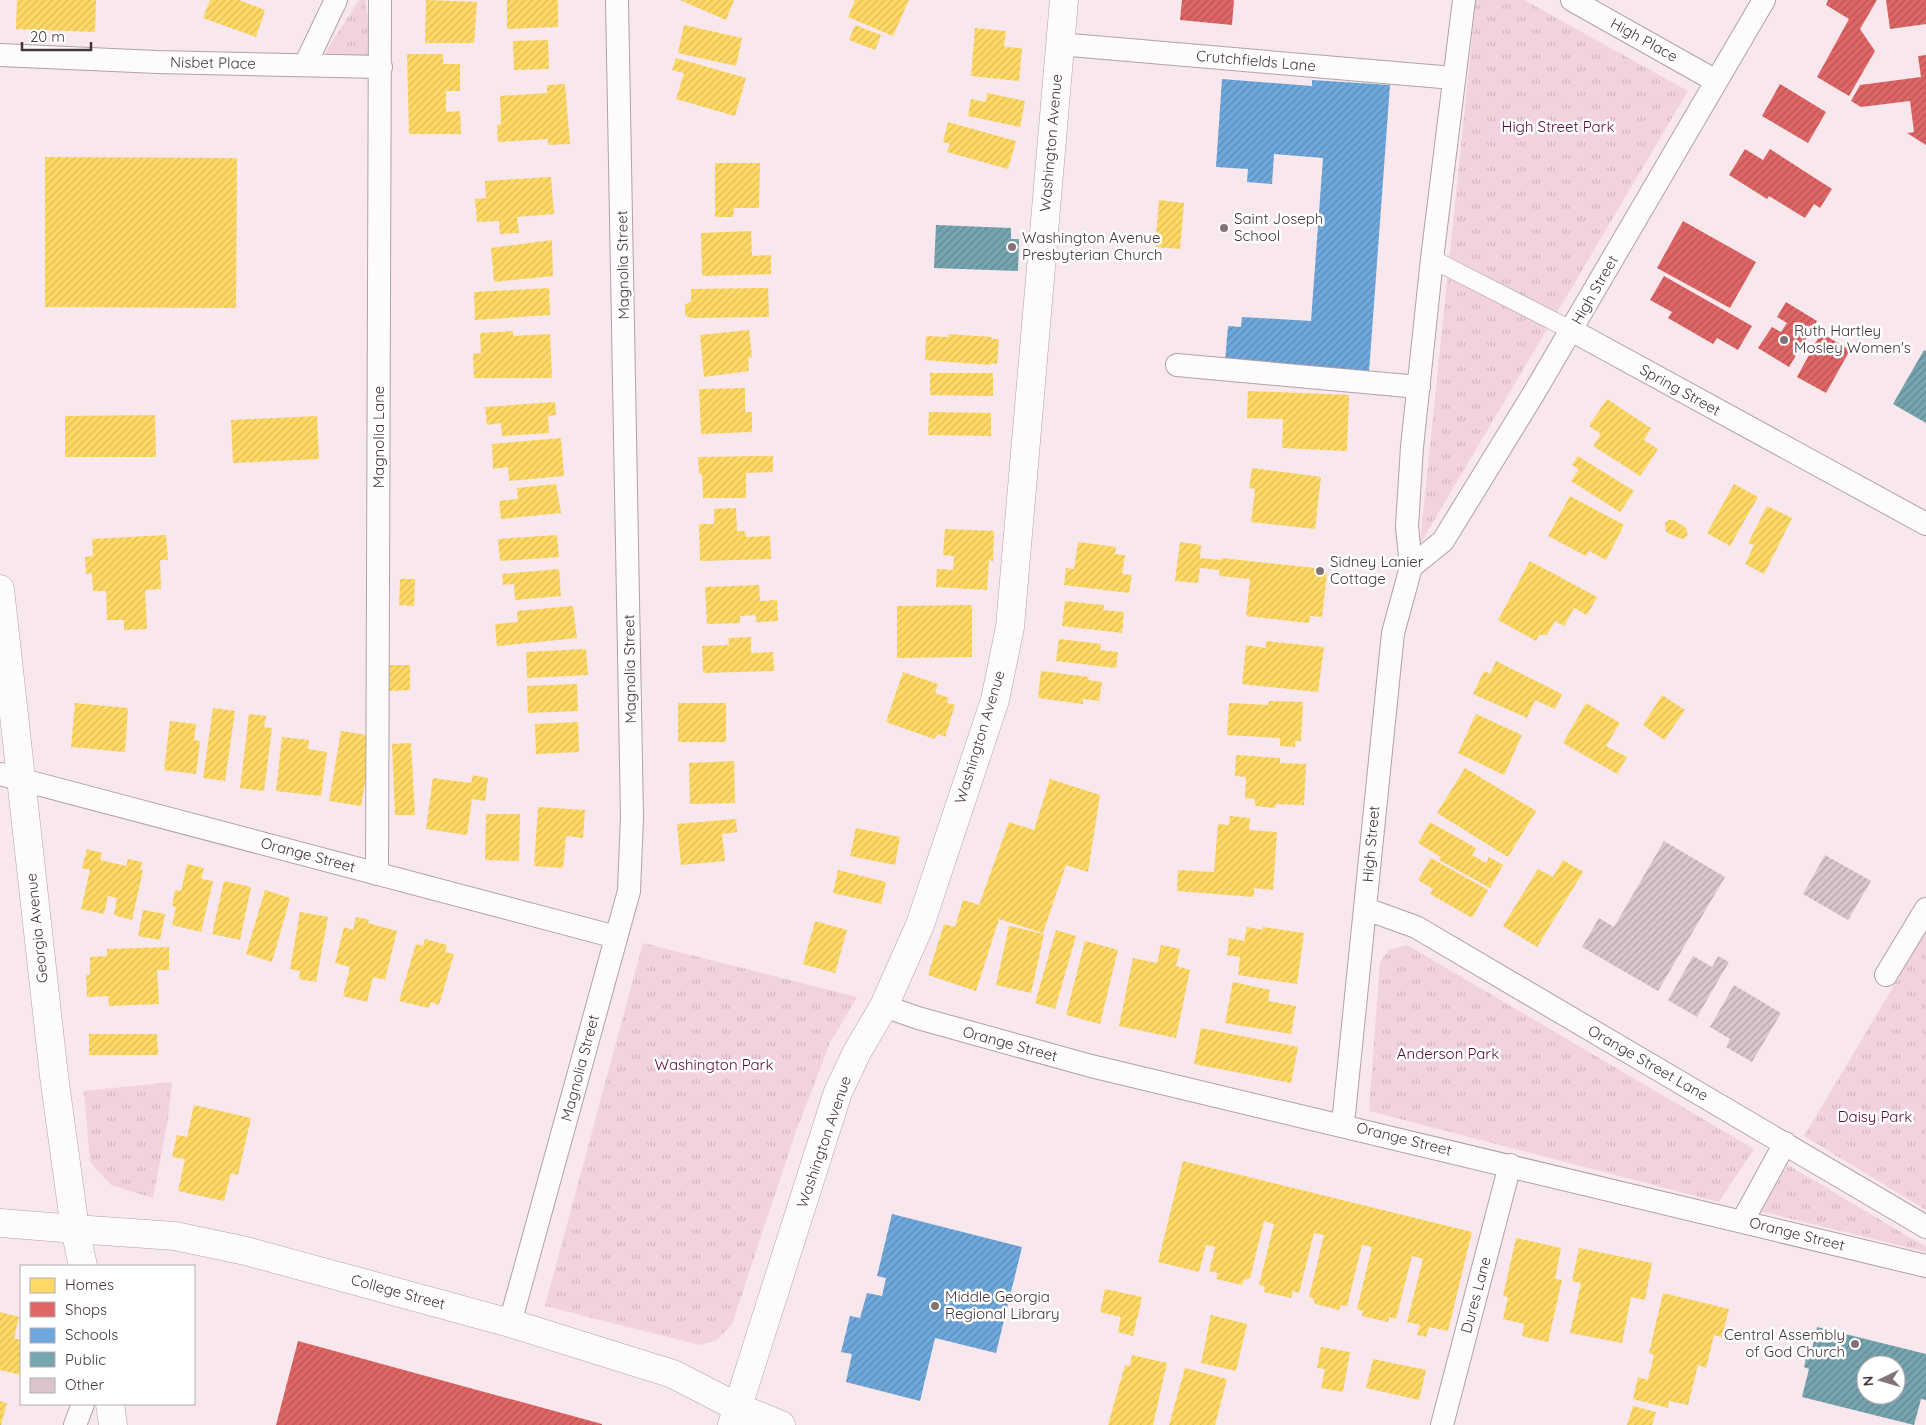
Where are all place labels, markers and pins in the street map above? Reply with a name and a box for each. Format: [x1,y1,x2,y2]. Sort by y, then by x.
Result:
place label: Saint Joseph School [1234,209,1323,245]
marker: Saint Joseph School [1218,222,1230,234]
place label: Washington Avenue Presbyterian Church [1022,228,1162,264]
marker: Washington Avenue Presbyterian Church [1006,241,1018,253]
place label: Ruth Hartley Mosley Women's [1794,321,1911,357]
marker: Ruth Hartley Mosley Women's [1778,334,1790,346]
place label: Sidney Lanier Cottage [1330,552,1424,588]
marker: Sidney Lanier Cottage [1314,565,1326,577]
place label: Middle Georgia Regional Library [945,1287,1060,1323]
marker: Middle Georgia Regional Library [929,1300,941,1312]
place label: Central Assembly of God Church [1724,1325,1845,1361]
marker: Central Assembly of God Church [1849,1338,1861,1350]

